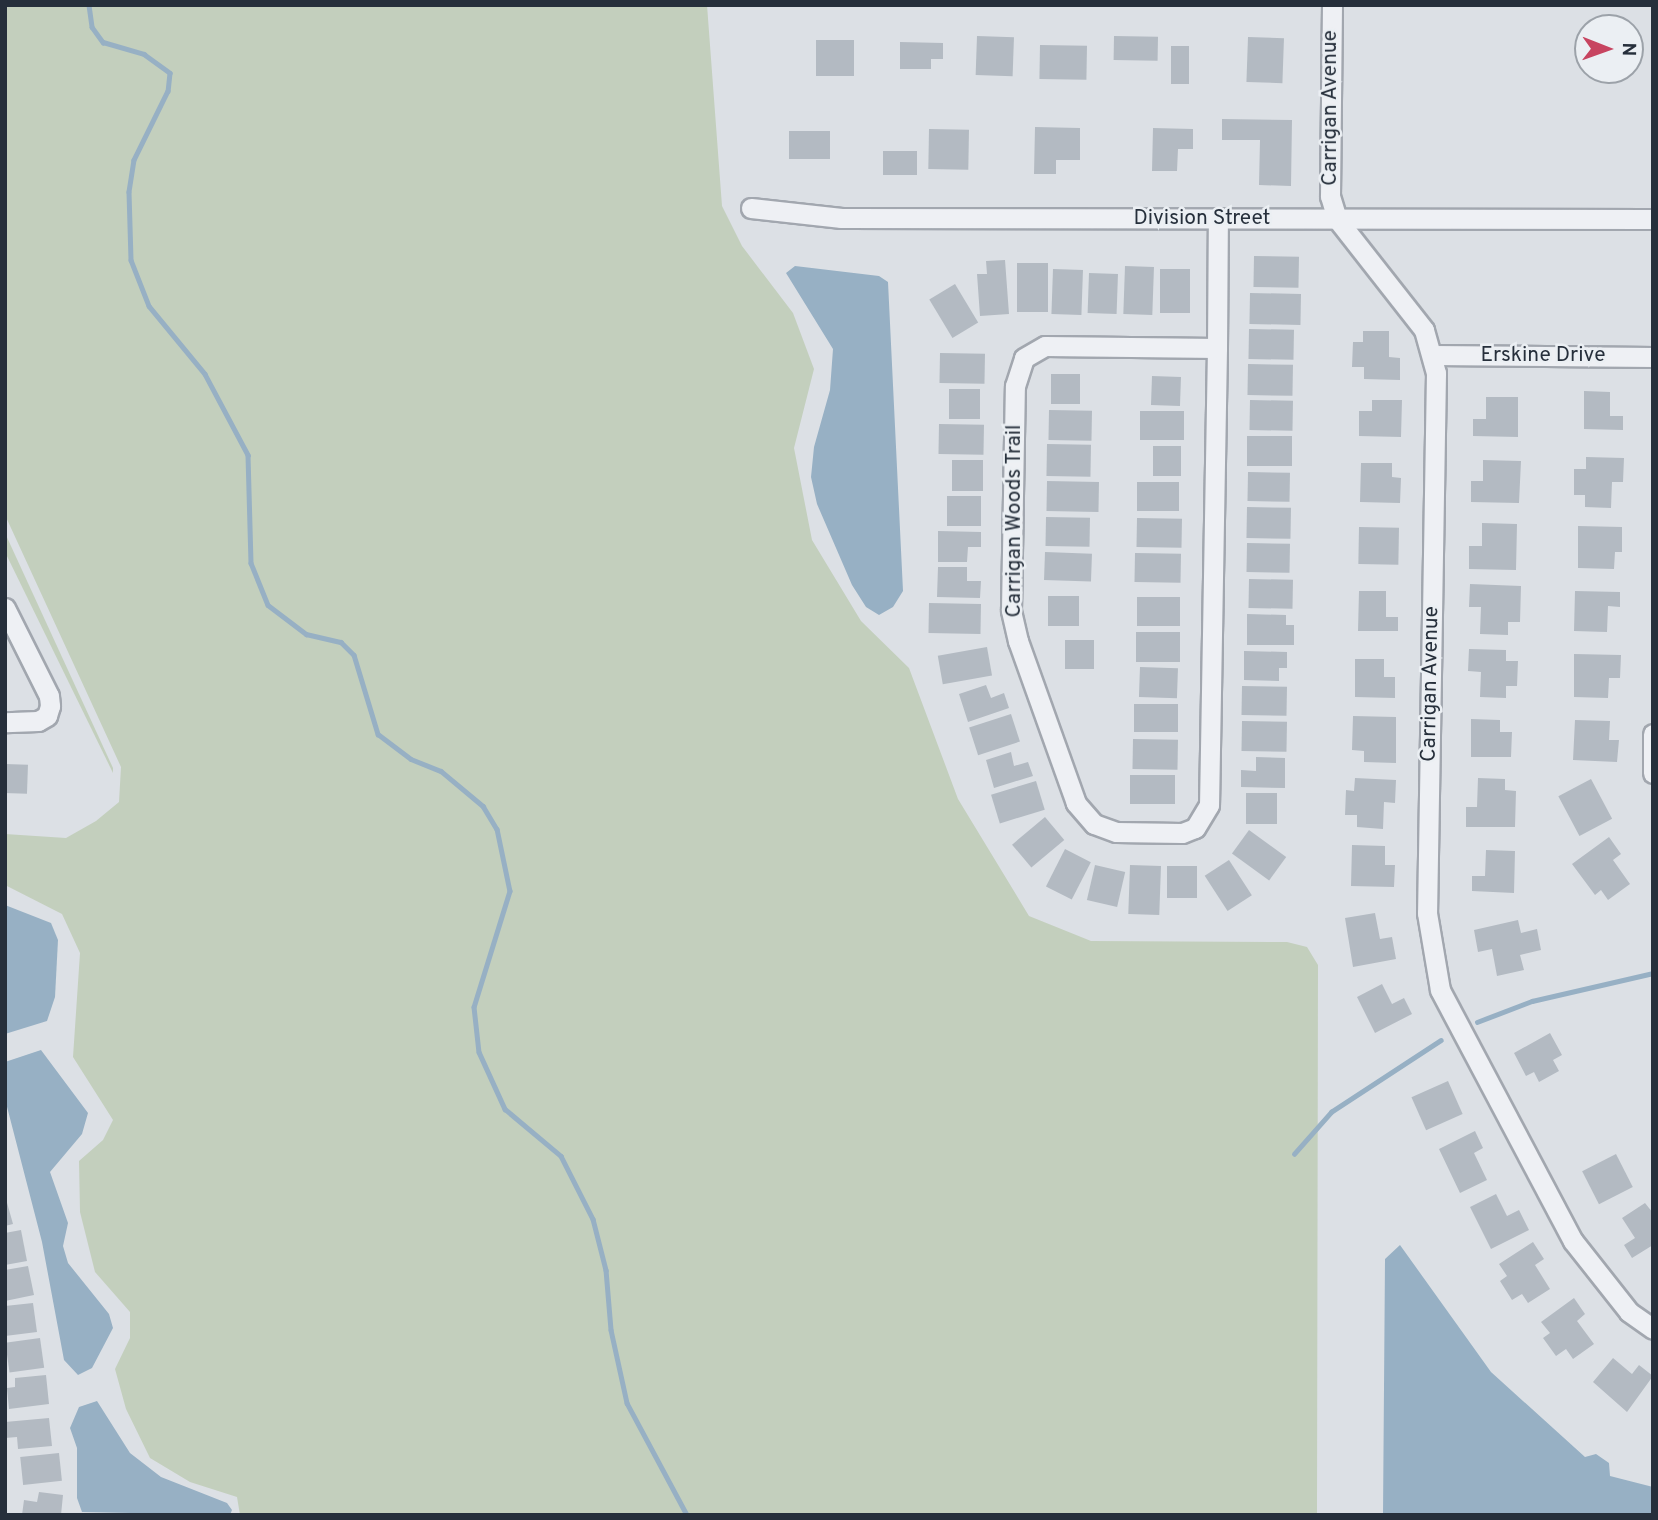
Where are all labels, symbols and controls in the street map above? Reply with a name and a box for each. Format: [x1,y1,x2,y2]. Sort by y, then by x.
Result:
north arrow [1574,14,1644,84]
street label: Carrigan Avenue [1318,30,1344,186]
text: N [1616,42,1640,56]
street label: Division Street [1133,206,1271,232]
street label: Erskine Drive [1481,343,1605,369]
street label: Carrigan Woods Trail [1002,424,1028,618]
street label: Carrigan Avenue [1417,605,1445,763]

